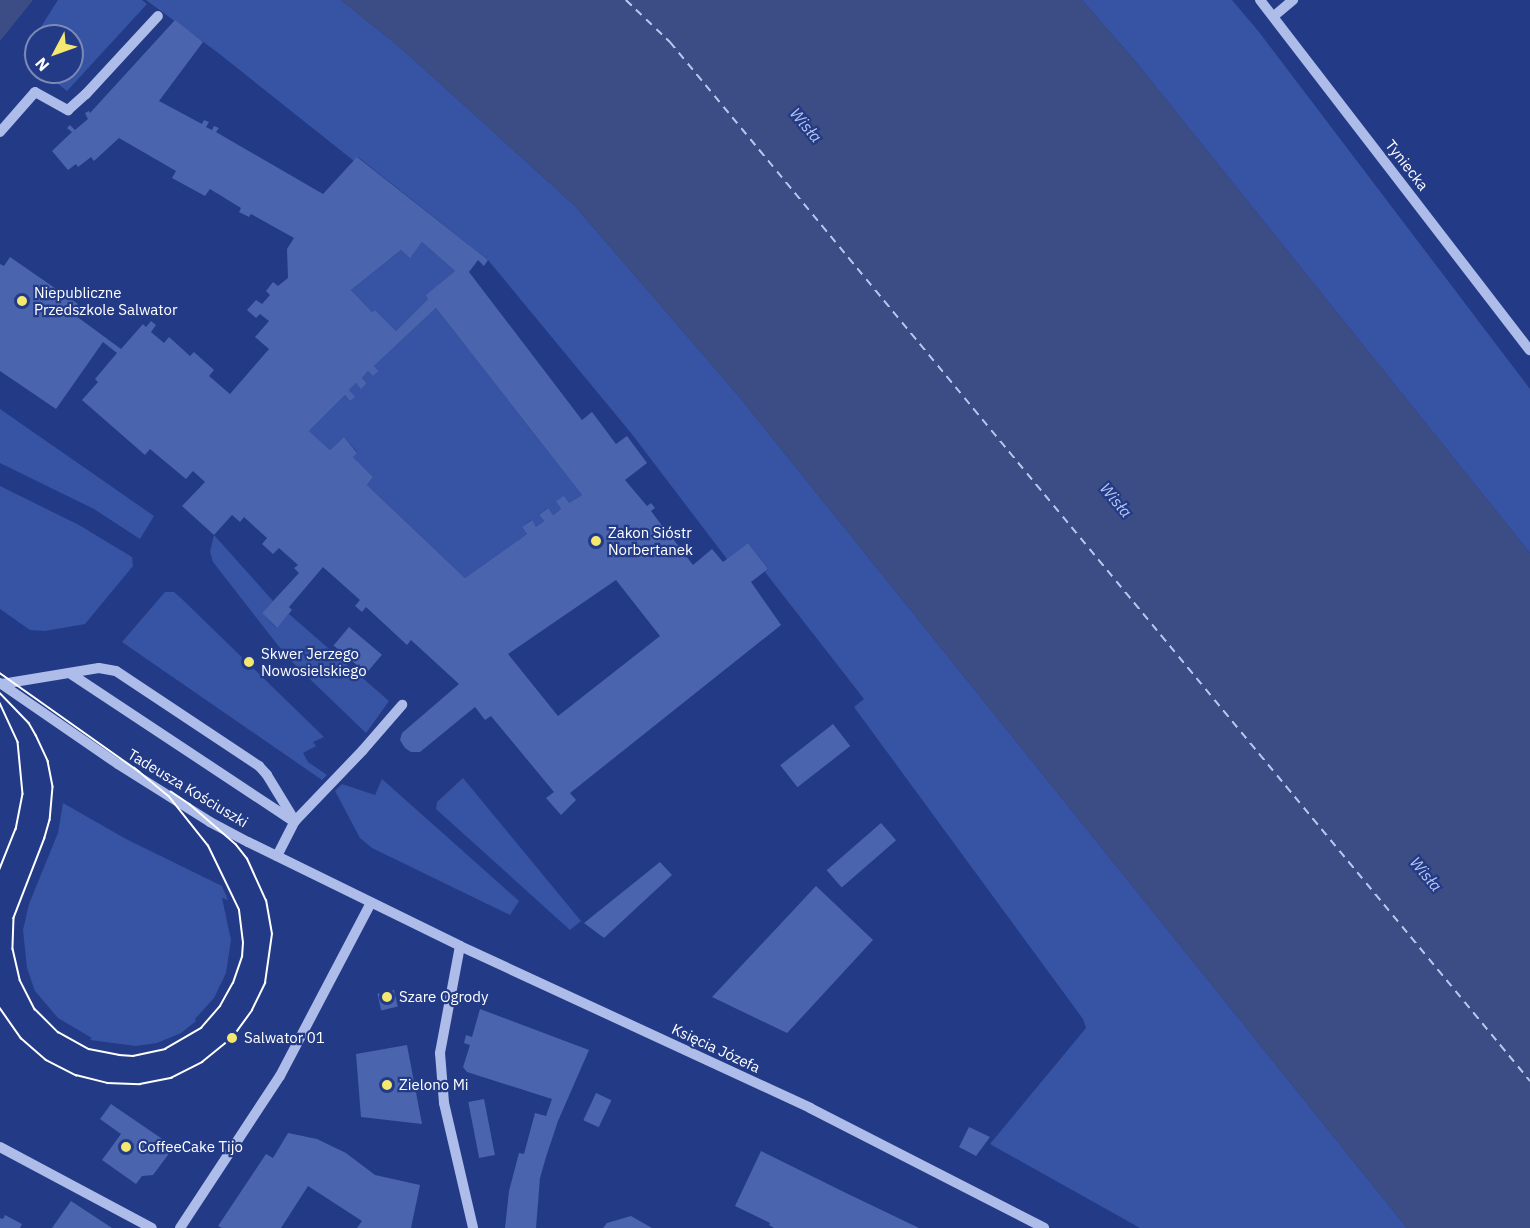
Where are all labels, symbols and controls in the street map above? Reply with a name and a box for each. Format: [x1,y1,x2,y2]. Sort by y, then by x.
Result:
north arrow [24,24,84,84]
text: N [31,54,53,75]
water label: Wisła [786,104,826,146]
street label: Tyniecka [1382,136,1432,194]
place label: Niepubliczne Przedszkole Salwator [34,283,177,318]
marker: Niepubliczne Przedszkole Salwator [15,294,29,308]
water label: Wisła [1096,479,1136,521]
place label: Zakon Sióstr Norbertanek [608,523,693,558]
marker: Zakon Sióstr Norbertanek [589,534,603,548]
place label: Skwer Jerzego Nowosielskiego [261,644,367,679]
marker: Skwer Jerzego Nowosielskiego [242,655,256,669]
street label: Tadeusza Kościuszki [125,745,251,831]
water label: Wisła [1406,853,1446,895]
place label: Szare Ogrody [399,988,488,1006]
marker: Szare Ogrody [380,990,394,1004]
street label: Księcia Józefa [669,1020,763,1076]
place label: Salwator 01 [244,1029,325,1047]
marker: Salwator 01 [225,1031,239,1045]
place label: Zielono Mi [399,1076,469,1094]
marker: Zielono Mi [380,1078,394,1092]
place label: CoffeeCake Tijo [138,1138,243,1156]
marker: CoffeeCake Tijo [119,1140,133,1154]

